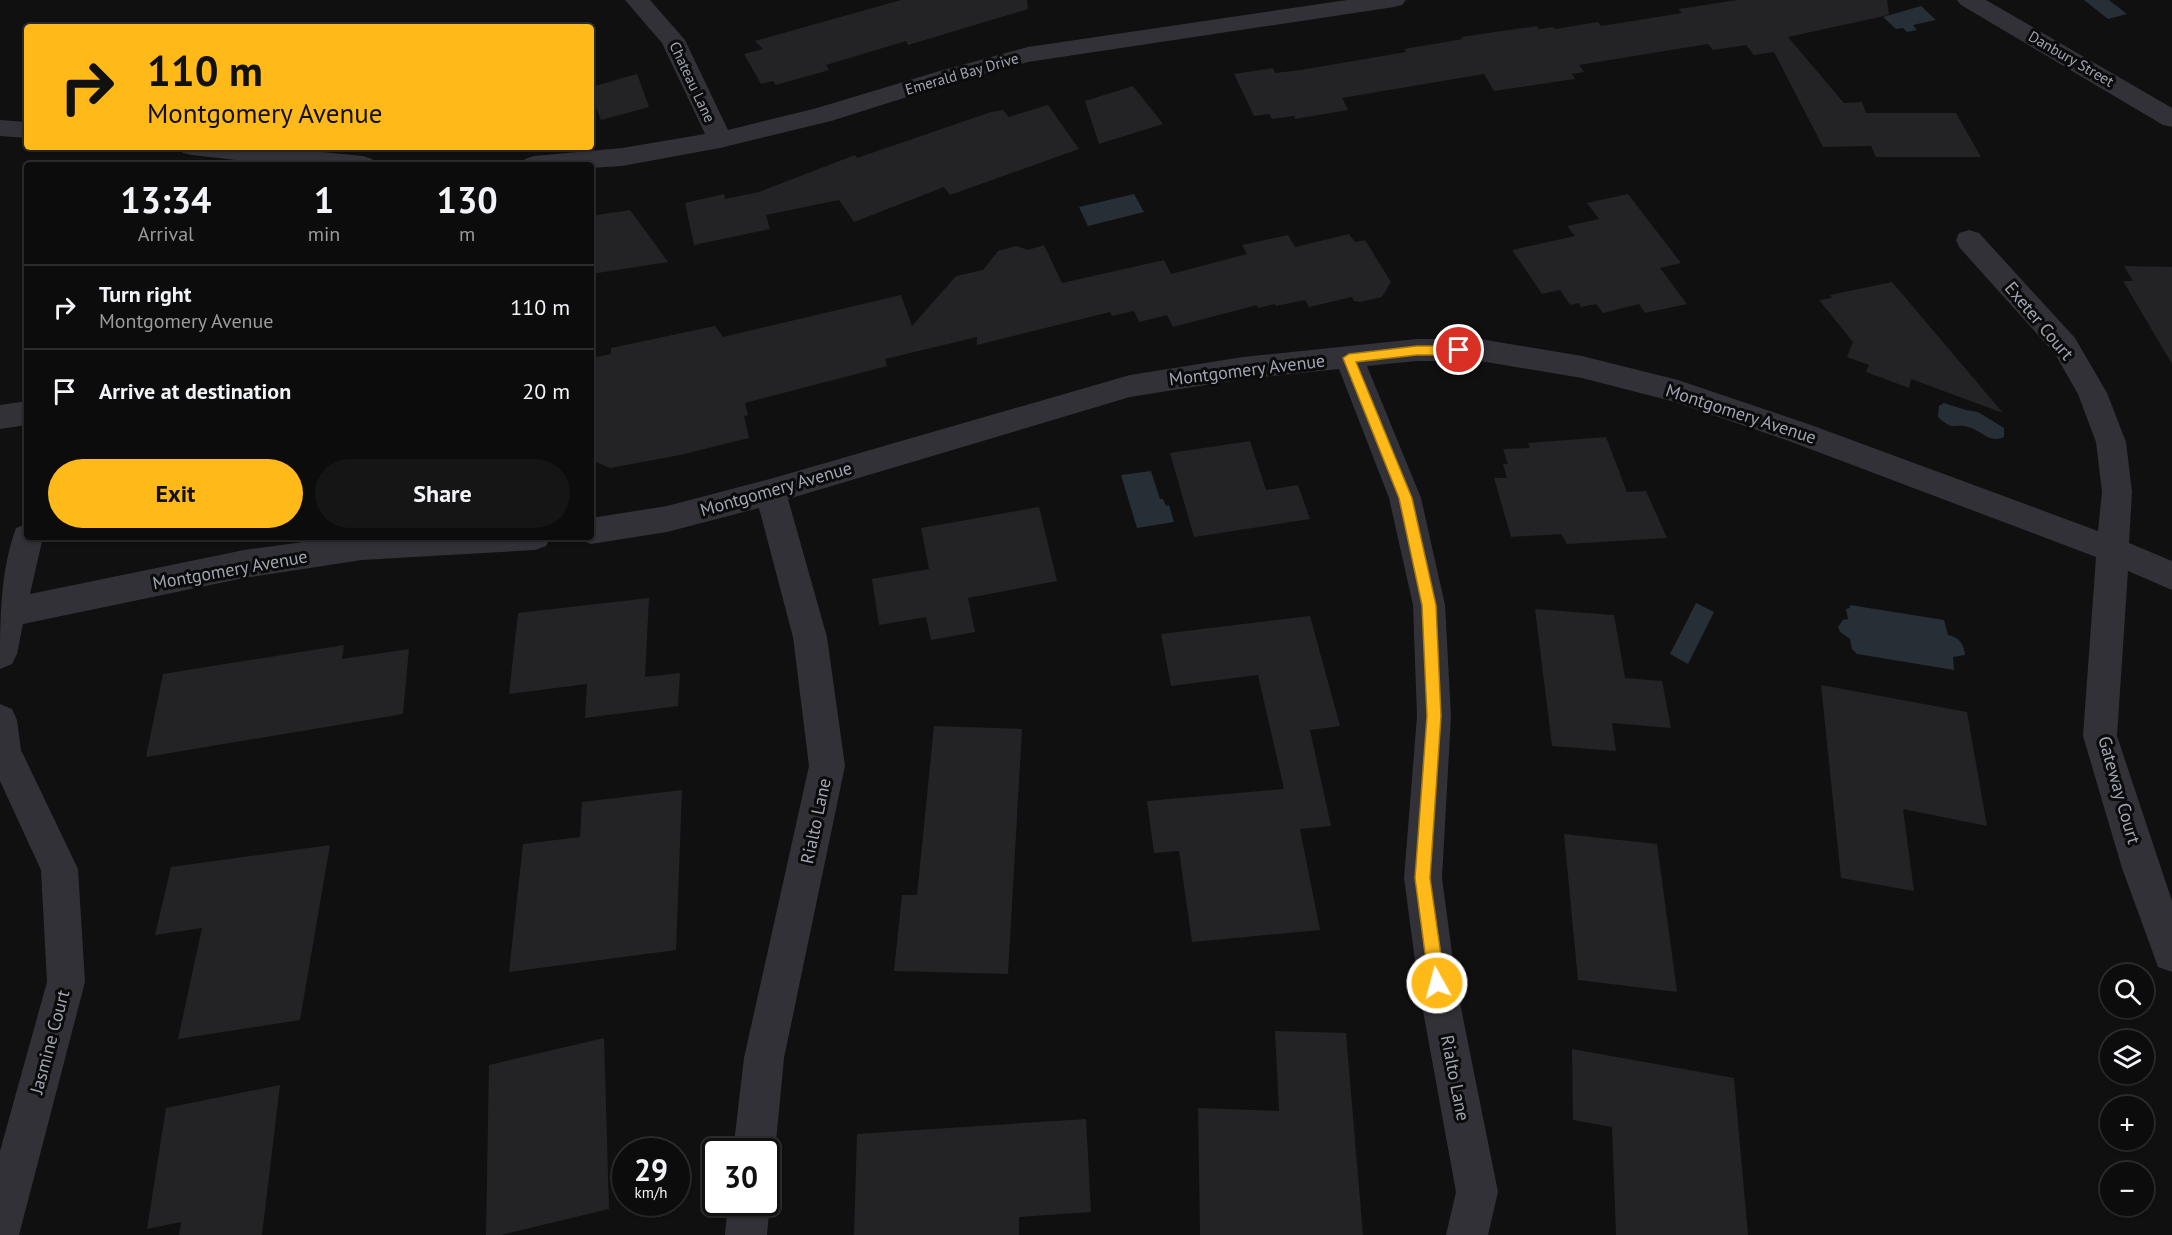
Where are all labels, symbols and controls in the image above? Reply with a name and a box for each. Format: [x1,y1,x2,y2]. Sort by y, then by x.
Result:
street label: Danbury Street [2025,26,2117,91]
street label: Chateau Lane [665,38,719,125]
text: 110 m [147,43,263,98]
icon: right [48,48,126,126]
street label: Emerald Bay Drive [903,48,1021,99]
text: Montgomery Avenue [147,96,383,130]
text: 13:34 [120,176,212,223]
text: 1 [314,176,334,223]
text: 130 [437,176,498,223]
text: Arrival [138,221,194,247]
text: min [308,221,340,247]
text: m [459,221,475,247]
street label: Exeter Court [2000,277,2079,365]
text: Turn right [99,280,191,308]
icon: right [48,291,81,324]
text: 110 m [510,293,570,321]
text: Montgomery Avenue [99,308,273,334]
pin [1433,324,1484,375]
icon: arrive [1442,333,1475,366]
street label: Montgomery Avenue [1168,349,1326,390]
icon: arrive [48,375,81,408]
text: Arrive at destination [99,377,291,405]
text: 20 m [522,377,570,405]
street label: Montgomery Avenue [1663,378,1819,449]
street label: Montgomery Avenue [697,456,854,521]
button: Exit [48,459,303,528]
button: Share [315,459,570,528]
street label: Montgomery Avenue [151,545,309,594]
street label: Gateway Court [2093,733,2146,847]
street label: Rialto Lane [795,776,836,866]
position arrow [1405,951,1469,1015]
map controls [2100,964,2154,1216]
button: search [2100,964,2154,1018]
street label: Jasmine Court [24,987,74,1097]
button: layers [2100,1030,2154,1084]
street label: Rialto Lane [1436,1033,1475,1123]
button: + [2100,1096,2154,1150]
speed limit sign: 30 [702,1138,780,1216]
text: 29 [634,1150,668,1189]
button: − [2100,1162,2154,1216]
text: km/h [635,1183,667,1202]

